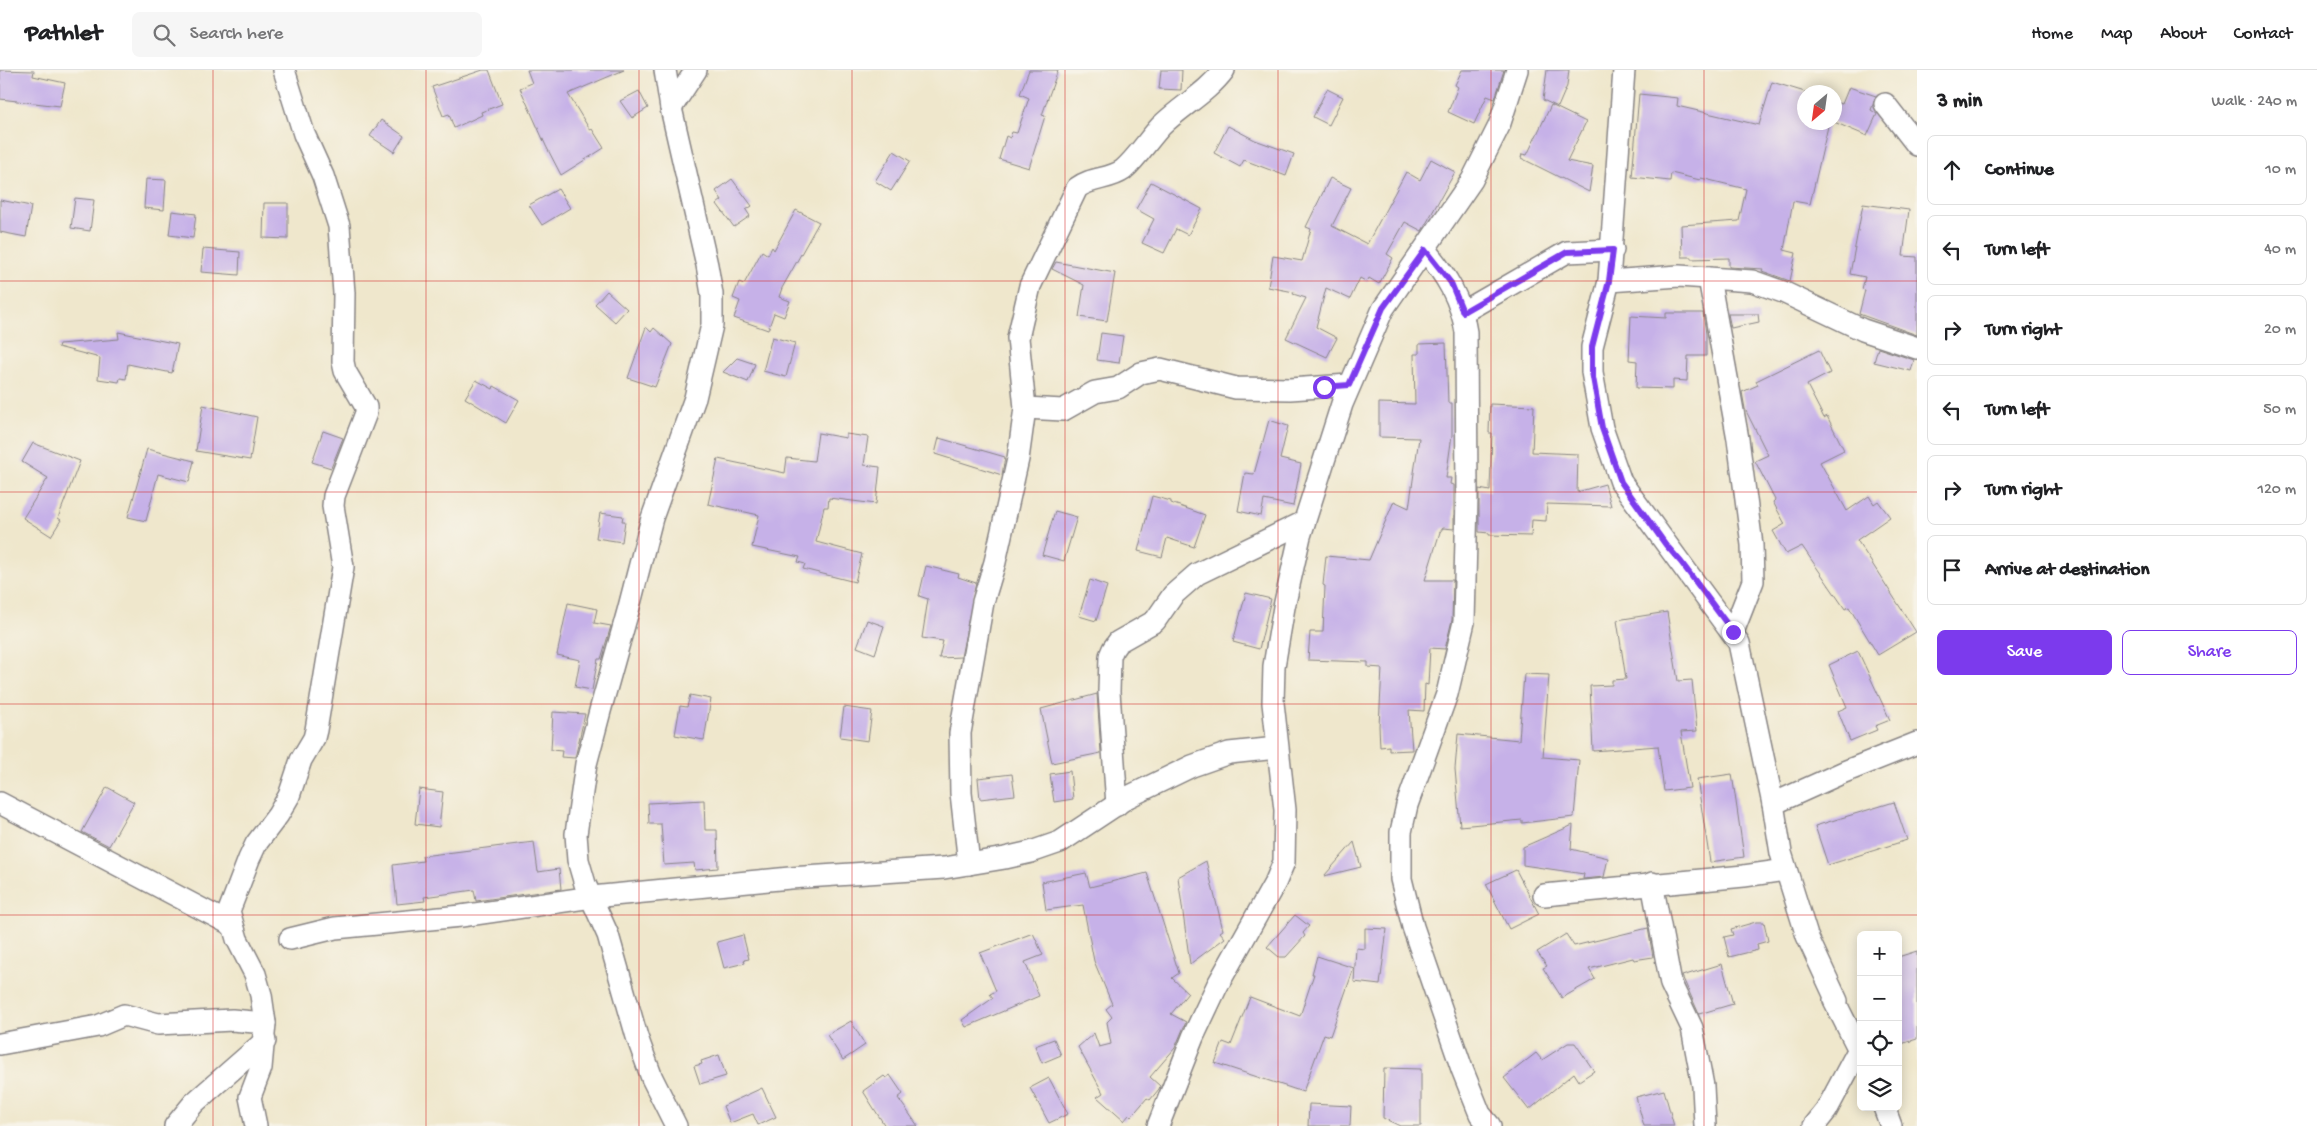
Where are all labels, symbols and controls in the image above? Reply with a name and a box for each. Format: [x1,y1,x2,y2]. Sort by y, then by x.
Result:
search box [132,12,482,57]
text: Pathlet [25,20,102,49]
icon: search [150,21,178,49]
text: Search here [190,23,283,46]
text: Home [2031,24,2073,45]
text: Map [2101,24,2132,45]
text: About [2160,24,2206,45]
text: Contact [2234,24,2292,45]
north arrow [1797,85,1842,130]
text: 3 min [1937,90,1982,115]
text: Walk · 240 m [2212,93,2297,112]
icon: ahead [1938,156,1966,184]
text: Continue [1985,159,2054,182]
text: 10 m [2265,161,2296,180]
icon: left [1938,236,1966,264]
text: Turn left [1985,239,2049,262]
text: 40 m [2264,241,2296,260]
icon: right [1938,316,1966,344]
text: Turn right [1985,319,2061,342]
text: 20 m [2264,321,2296,340]
route start [1313,376,1336,399]
icon: left [1938,396,1966,424]
text: Turn left [1985,399,2049,422]
text: 50 m [2263,401,2296,420]
icon: right [1938,476,1966,504]
text: Turn right [1985,479,2061,502]
text: 120 m [2257,481,2296,500]
icon: arrive [1938,556,1966,584]
text: Arrive at destination [1985,559,2149,582]
route end [1722,621,1745,644]
button: Save [1937,630,2112,675]
button: Share [2122,630,2297,675]
map controls [1857,931,1902,1111]
button: + [1857,931,1902,976]
button: − [1857,976,1902,1021]
button: locate [1857,1021,1902,1066]
button: layers [1857,1066,1902,1111]

